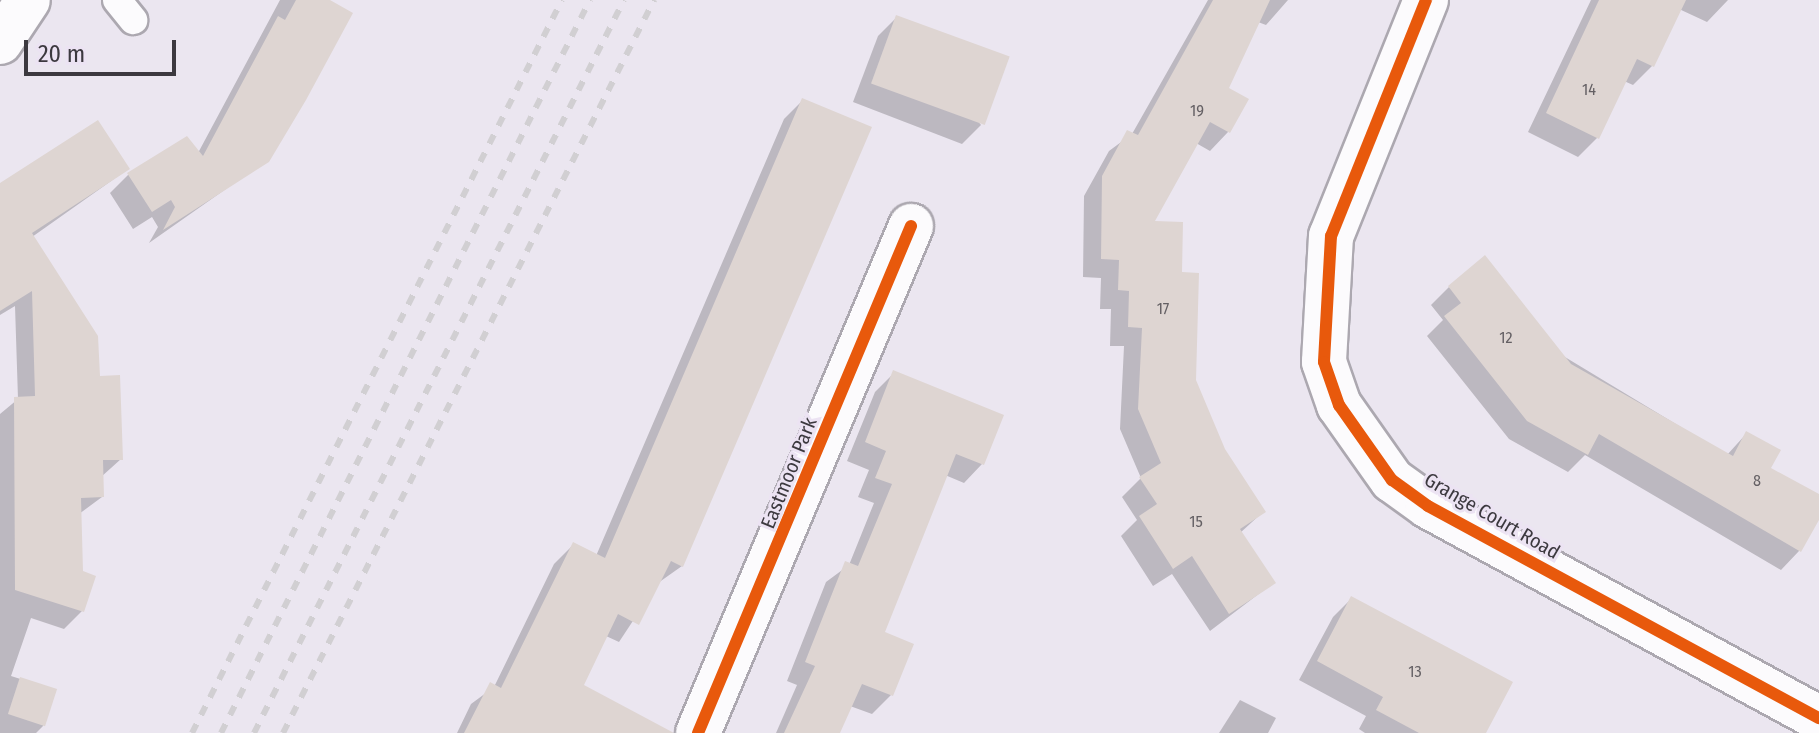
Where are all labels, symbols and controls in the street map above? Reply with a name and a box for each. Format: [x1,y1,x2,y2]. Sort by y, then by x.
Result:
scale bar [28,24,180,74]
text: 20 m [38,40,85,68]
house number: 14 [1582,80,1596,100]
house number: 19 [1190,101,1204,121]
house number: 17 [1157,299,1169,319]
house number: 12 [1499,328,1513,348]
street label: Eastmoor Park [756,414,822,532]
street label: Grange Court Road [1420,468,1564,564]
house number: 8 [1753,471,1761,491]
house number: 15 [1189,512,1203,532]
house number: 13 [1408,662,1422,682]

